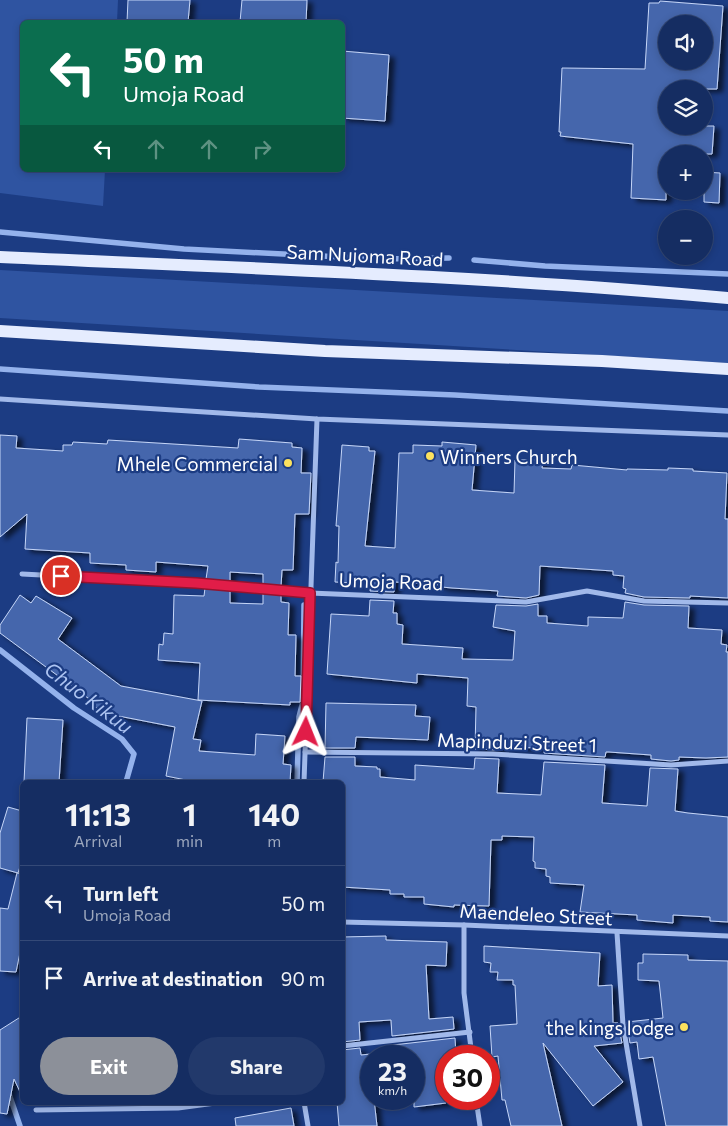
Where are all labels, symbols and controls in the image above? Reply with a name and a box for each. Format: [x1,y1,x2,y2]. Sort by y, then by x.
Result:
map controls [658,15,713,265]
button: sound [658,15,713,70]
text: 50 m [123,37,204,80]
icon: left [40,40,105,105]
text: Umoja Road [123,80,244,107]
button: layers [658,80,713,135]
icon: left [89,135,117,163]
icon: ahead [142,135,170,163]
icon: ahead [195,135,223,163]
icon: right [248,135,276,163]
button: + [658,145,713,200]
button: − [658,210,713,265]
street label: Sam Nujoma Road [286,239,444,271]
place label: Winners Church [440,445,578,468]
marker: Winners Church [424,450,436,462]
place label: Mhele Commercial [117,452,278,475]
marker: Mhele Commercial [282,457,294,469]
pin [40,555,82,597]
icon: arrive [47,562,75,590]
street label: Umoja Road [338,568,444,594]
water label: Chuo Kikuu [40,656,138,738]
position arrow [279,705,331,757]
street label: Mapinduzi Street 1 [437,728,597,756]
text: 11:13 [65,795,131,832]
text: 1 [183,795,196,832]
text: 140 [248,795,300,832]
text: Arrival [74,831,122,850]
text: min [176,831,203,850]
text: m [267,831,281,850]
text: Turn left [83,882,158,905]
icon: left [40,889,68,917]
text: 50 m [281,892,325,915]
street label: Maendeleo Street [459,899,613,930]
text: Umoja Road [83,905,171,924]
icon: arrive [40,964,68,992]
text: Arrive at destination [83,967,263,990]
text: 90 m [281,967,325,990]
place label: the kings lodge [546,1016,674,1039]
marker: the kings lodge [678,1021,690,1033]
button: Exit [40,1037,178,1095]
button: Share [188,1037,325,1095]
speed limit sign: 30 [435,1045,500,1110]
text: 23 [378,1056,407,1086]
text: km/h [378,1083,407,1097]

